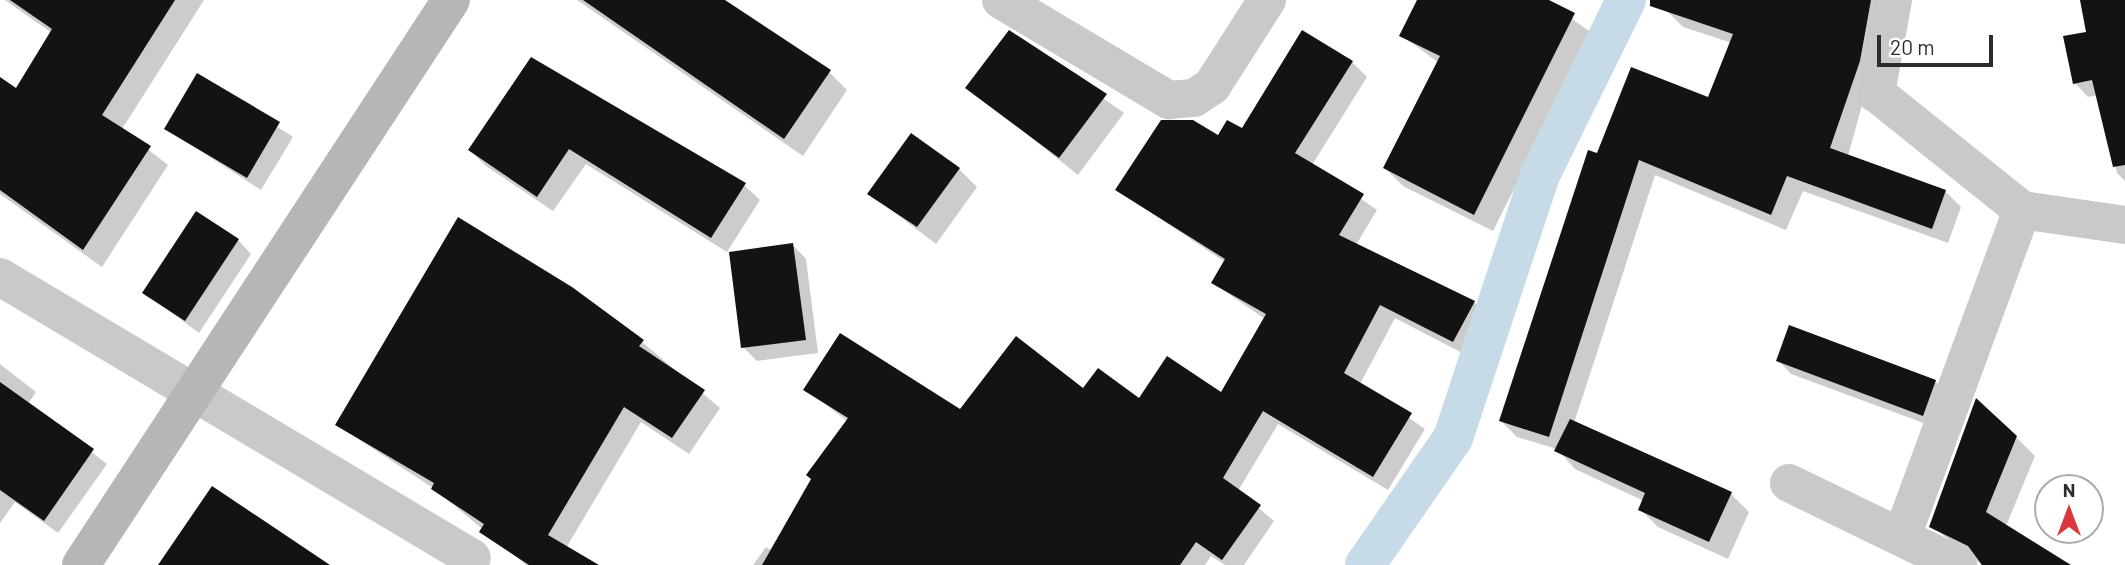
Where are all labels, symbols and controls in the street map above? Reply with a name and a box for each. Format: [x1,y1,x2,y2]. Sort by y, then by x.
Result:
scale bar [1880,21,1996,65]
text: 20 m [1890,34,1935,59]
north arrow [2034,474,2104,544]
text: N [2063,478,2075,501]

